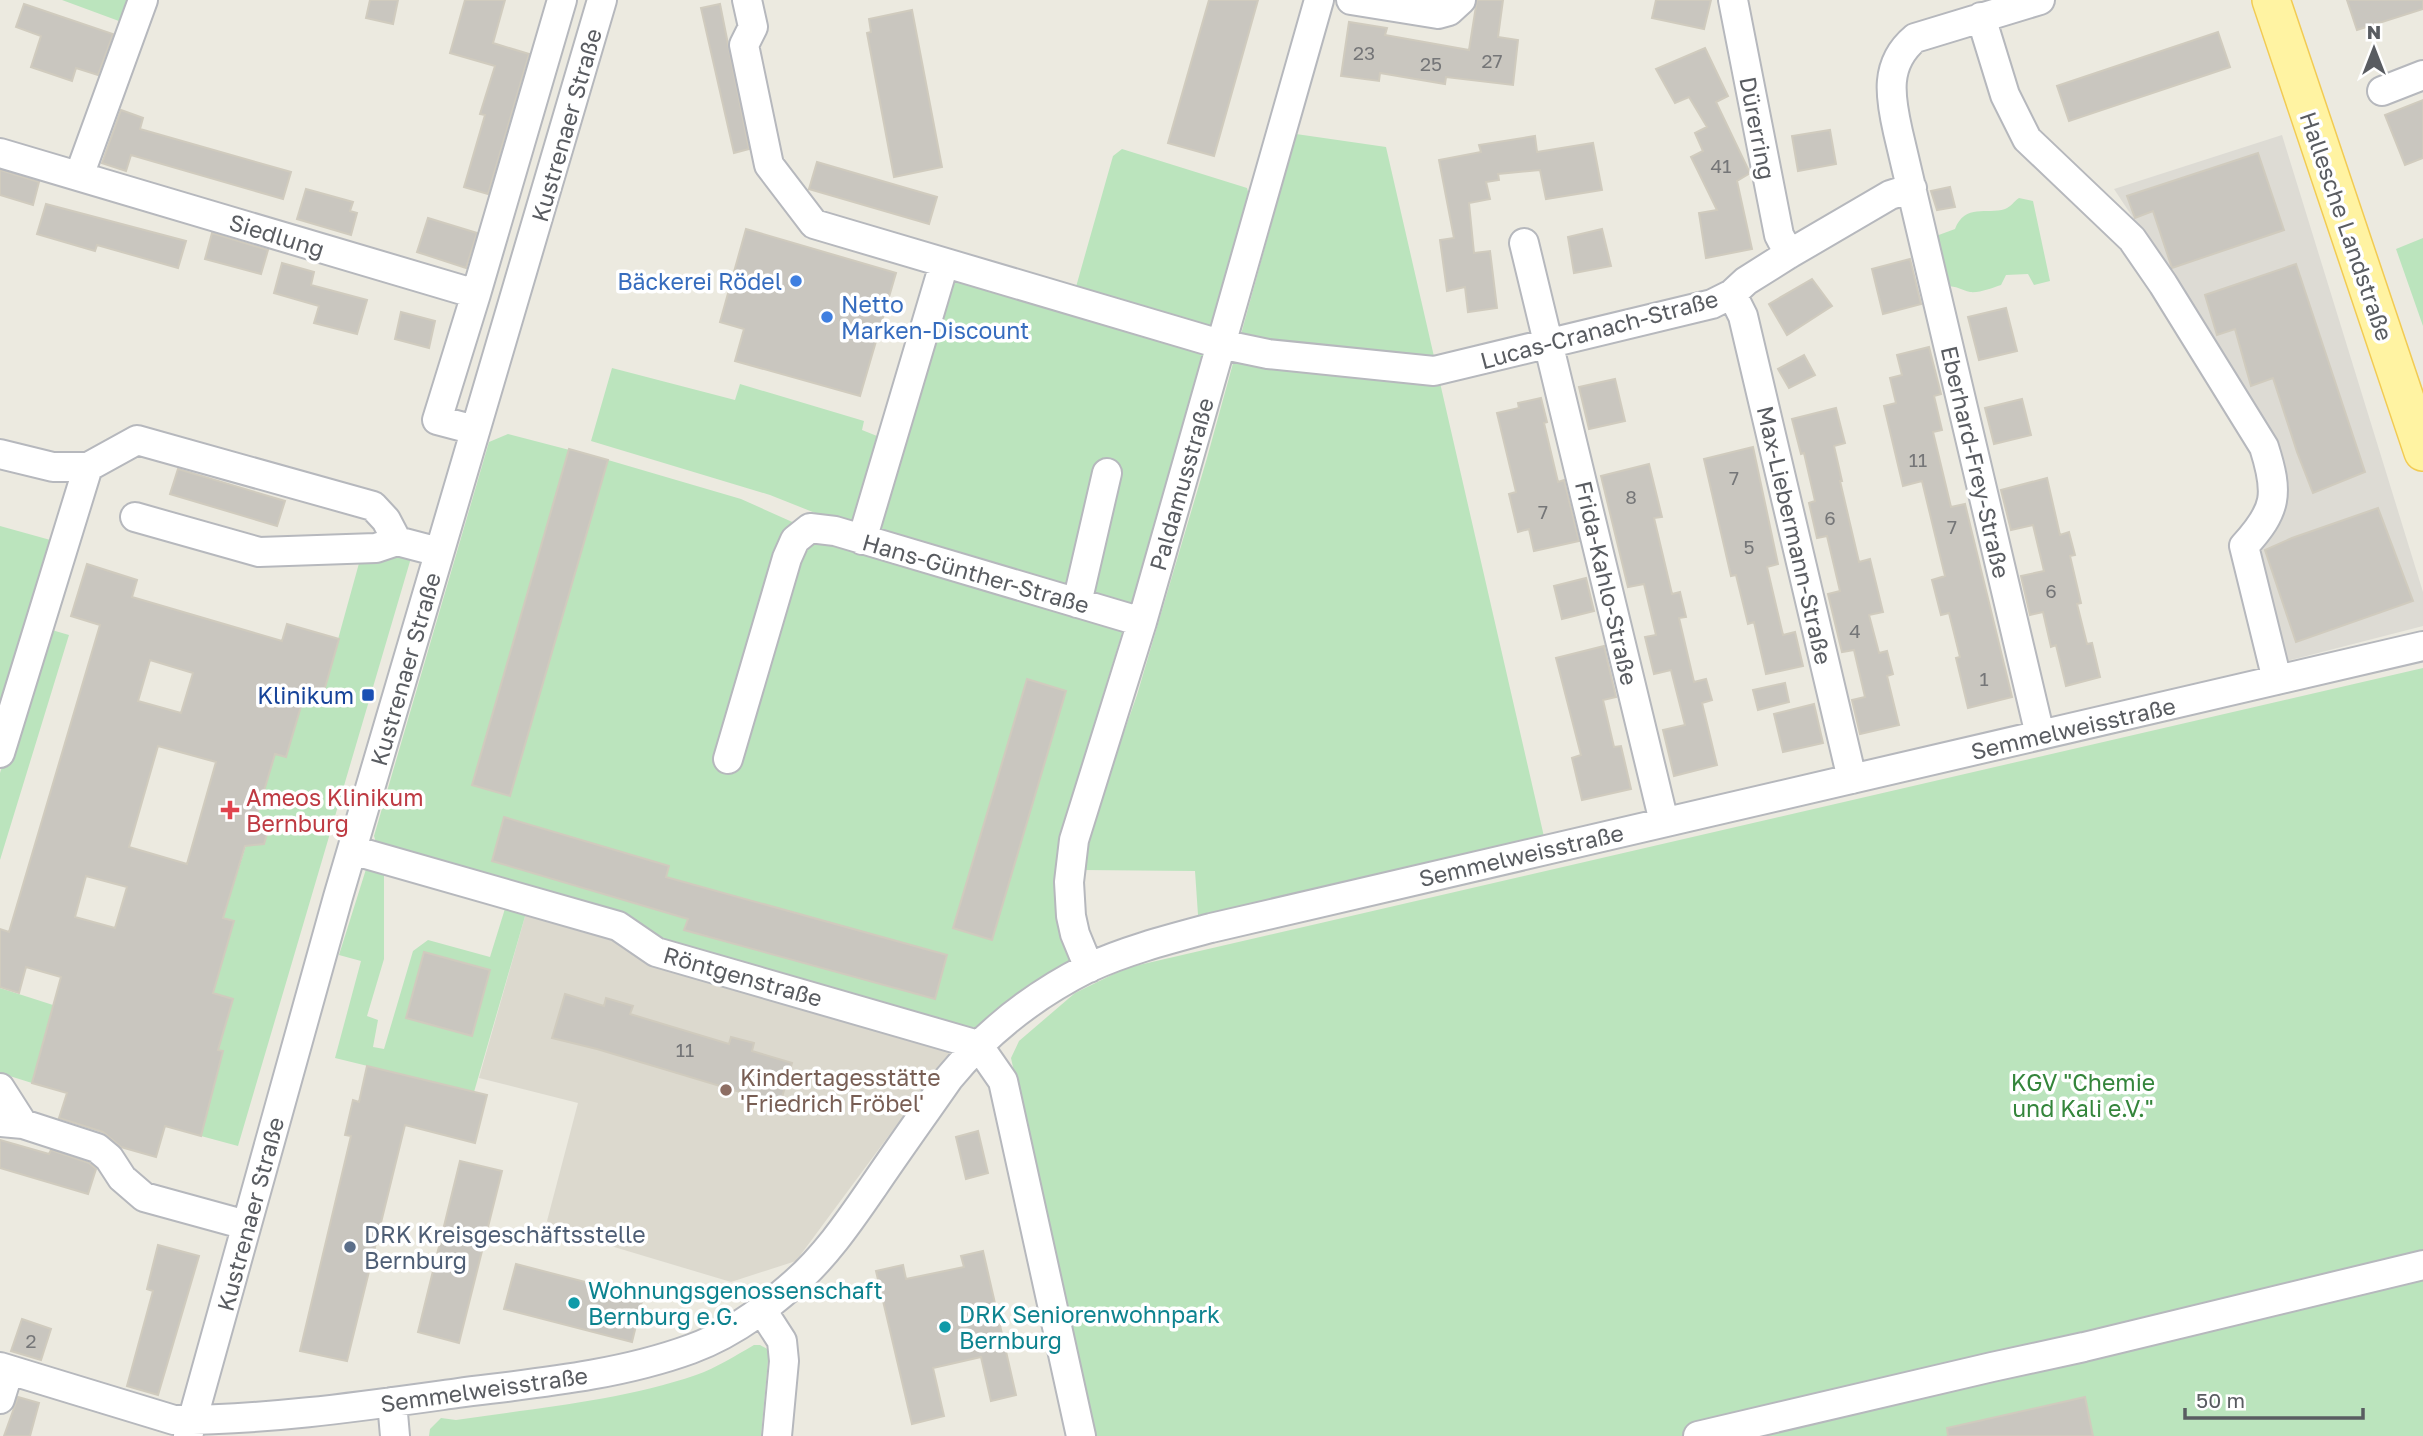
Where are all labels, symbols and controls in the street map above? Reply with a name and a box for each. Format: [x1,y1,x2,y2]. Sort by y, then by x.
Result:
north arrow [2339,14,2409,84]
text: N [2367,20,2381,43]
street label: Kustrenaer Straße [525,25,607,225]
house number: 23 [1353,41,1375,64]
house number: 27 [1481,49,1503,72]
house number: 25 [1420,52,1442,75]
street label: Dürerring [1734,74,1782,182]
street label: Hallesche Landstraße [2295,108,2399,344]
house number: 41 [1711,154,1731,177]
street label: Siedlung [226,207,328,263]
place label: Bäckerei Rödel [617,267,782,295]
marker: Bäckerei Rödel [788,273,804,289]
street label: Lucas-Cranach-Straße [1477,284,1721,374]
place label: Netto Marken-Discount [841,290,1029,344]
marker: Netto Marken-Discount [819,309,835,325]
street label: Eberhard-Frey-Straße [1936,343,2016,581]
street label: Paldamusstraße [1143,394,1219,574]
street label: Max-Liebermann-Straße [1752,403,1838,667]
house number: 11 [1909,448,1927,471]
house number: 7 [1729,466,1739,489]
street label: Frida-Kahlo-Straße [1570,478,1644,688]
house number: 8 [1625,485,1637,508]
house number: 7 [1538,500,1548,523]
house number: 6 [1824,506,1836,529]
house number: 7 [1947,515,1957,538]
street label: Hans-Günther-Straße [859,527,1093,619]
house number: 5 [1743,535,1755,558]
street label: Kustrenaer Straße [364,569,446,769]
house number: 6 [2045,579,2057,602]
house number: 4 [1849,619,1861,642]
house number: 1 [1979,667,1989,690]
place label: Klinikum [257,681,354,709]
marker: Klinikum [360,687,376,703]
street label: Semmelweisstraße [1968,691,2178,765]
place label: Ameos Klinikum Bernburg [246,783,424,837]
marker: Ameos Klinikum Bernburg [220,800,240,820]
street label: Semmelweisstraße [1416,818,1626,892]
street label: Röntgenstraße [660,940,826,1012]
house number: 11 [676,1038,694,1061]
place label: Kindertagesstätte 'Friedrich Fröbel' [740,1063,941,1117]
park label: KGV "Chemie und Kali e.V." [2011,1068,2155,1122]
marker: Kindertagesstätte 'Friedrich Fröbel' [718,1082,734,1098]
street label: Kustrenaer Straße [211,1114,289,1314]
place label: DRK Kreisgeschäftsstelle Bernburg [364,1220,646,1274]
marker: DRK Kreisgeschäftsstelle Bernburg [342,1239,358,1255]
place label: Wohnungsgenossenschaft Bernburg e.G. [588,1276,883,1330]
marker: Wohnungsgenossenschaft Bernburg e.G. [566,1295,582,1311]
place label: DRK Seniorenwohnpark Bernburg [959,1300,1220,1354]
marker: DRK Seniorenwohnpark Bernburg [937,1319,953,1335]
house number: 2 [25,1329,37,1352]
street label: Semmelweisstraße [378,1361,590,1417]
scale bar [2185,1376,2364,1420]
text: 50 m [2196,1387,2245,1413]

